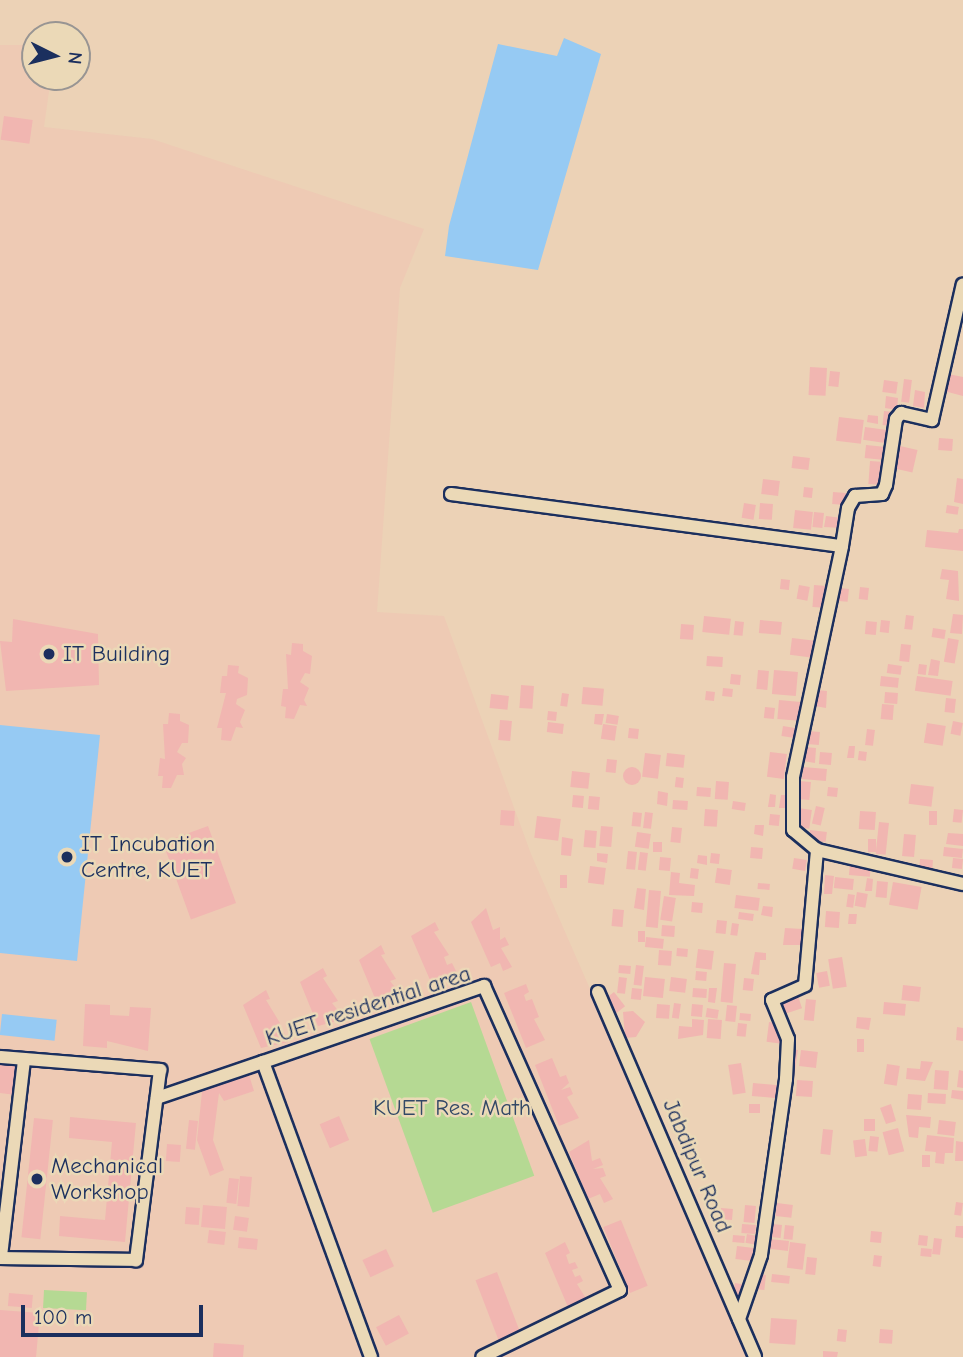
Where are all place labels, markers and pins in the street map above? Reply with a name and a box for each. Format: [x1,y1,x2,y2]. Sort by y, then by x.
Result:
place label: IT Building [63,640,170,668]
marker: IT Building [41,646,57,662]
place label: IT Incubation Centre, KUET [81,830,215,884]
marker: IT Incubation Centre, KUET [59,849,75,865]
place label: Mechanical Workshop [51,1152,163,1206]
marker: Mechanical Workshop [29,1171,45,1187]

